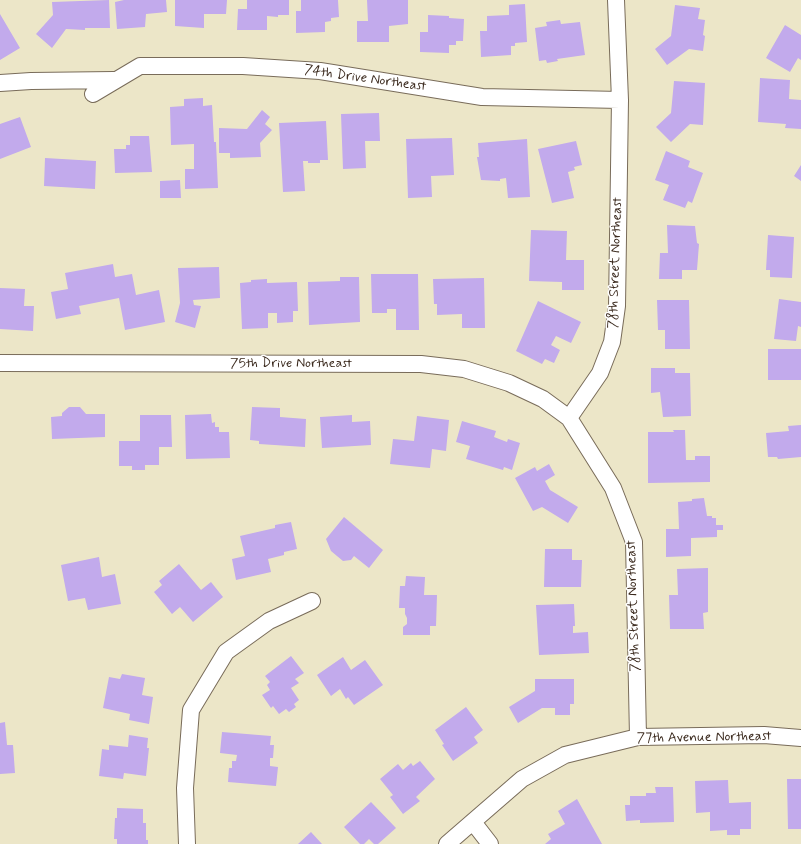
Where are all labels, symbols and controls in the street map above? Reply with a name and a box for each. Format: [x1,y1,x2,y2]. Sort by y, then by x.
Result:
street label: 74th Drive Northeast [303,62,427,96]
street label: 78th Street Northeast [605,197,627,329]
street label: 75th Drive Northeast [230,356,352,372]
street label: 78th Street Northeast [623,540,645,672]
street label: 77th Avenue Northeast [637,728,771,748]

